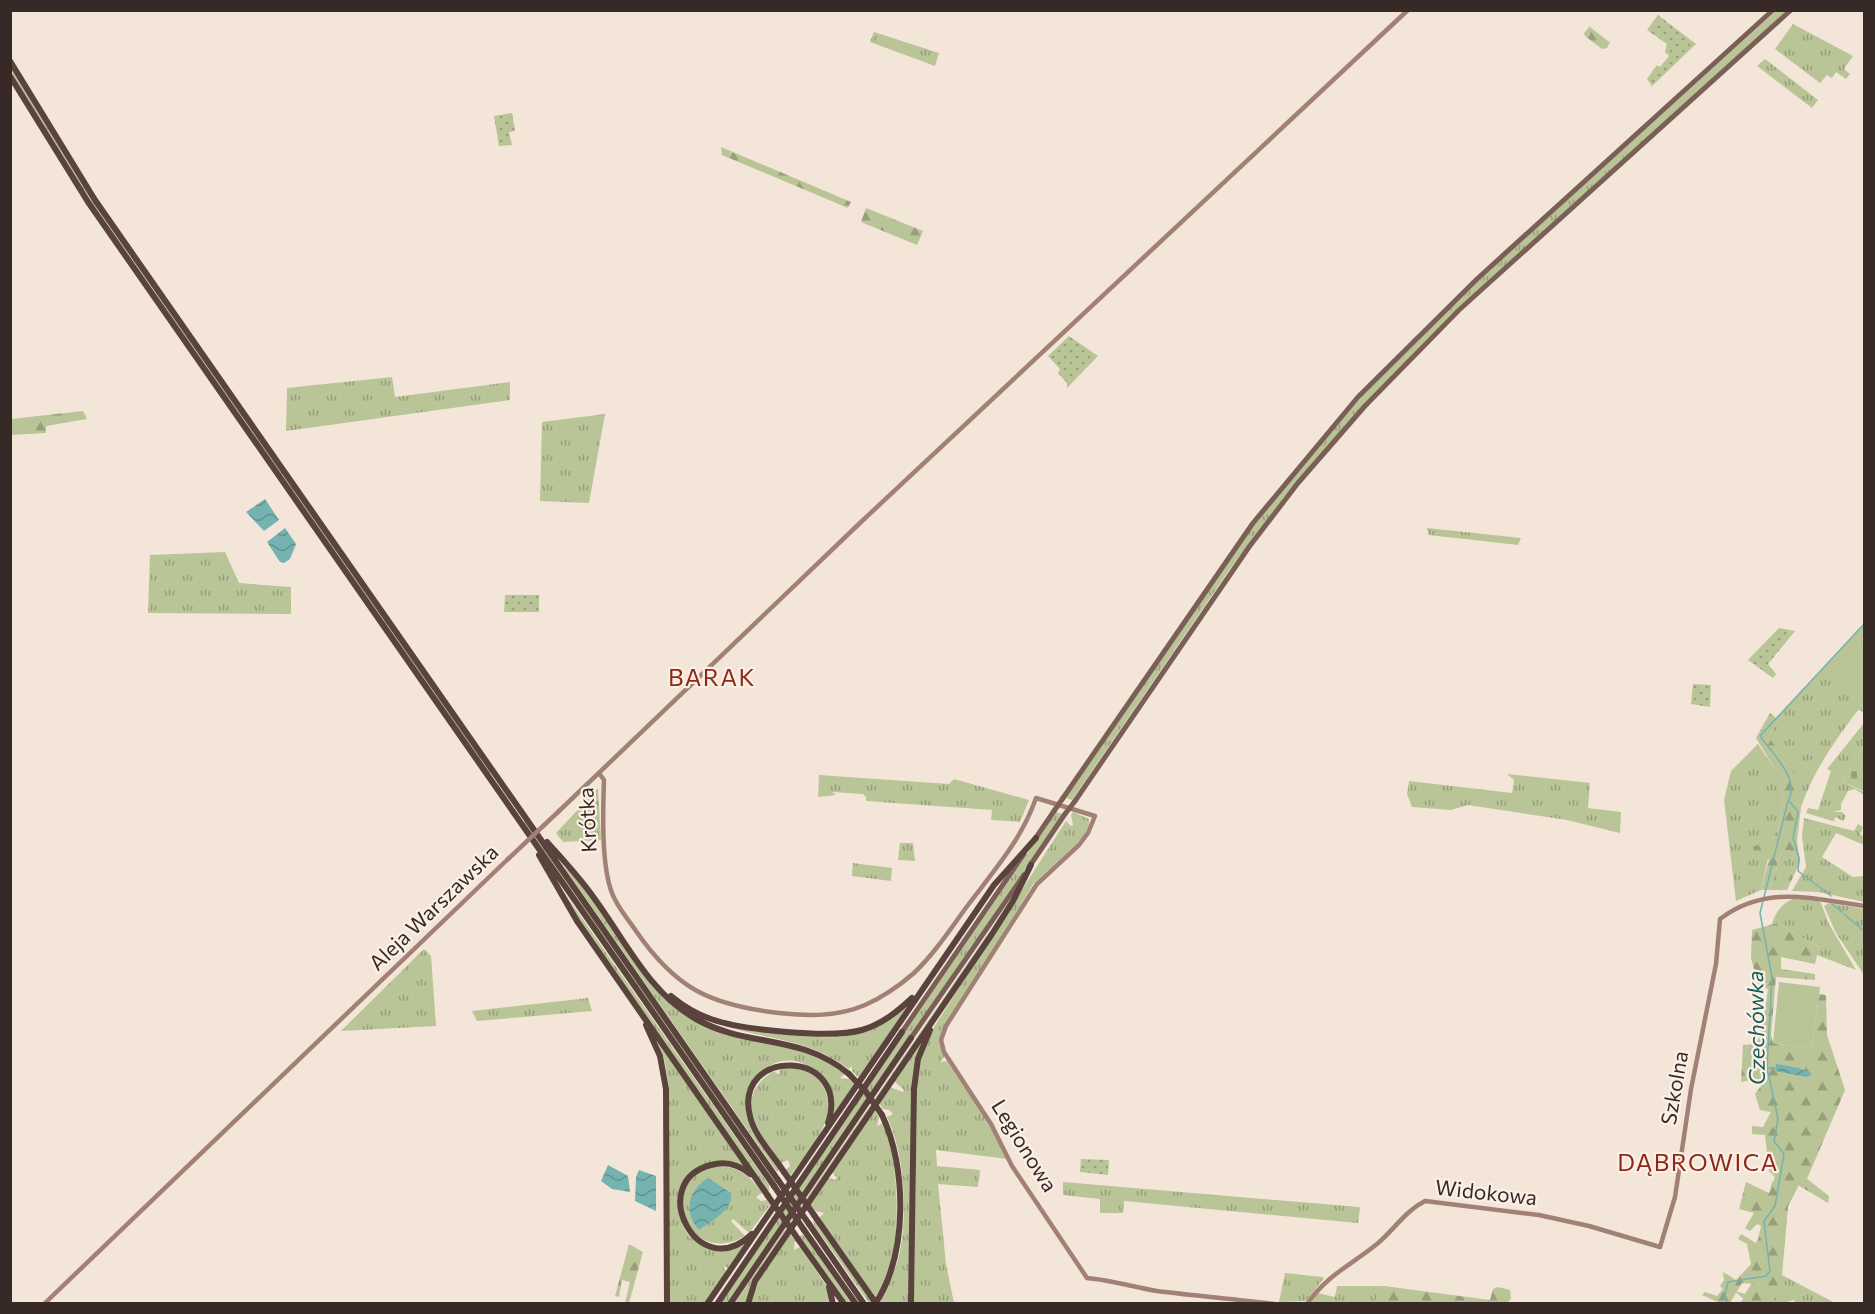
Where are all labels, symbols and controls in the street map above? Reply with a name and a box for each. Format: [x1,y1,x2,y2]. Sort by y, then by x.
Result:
district label: BARAK [668,662,756,691]
street label: Krótka [572,787,601,853]
street label: Aleja Warszawska [363,839,503,975]
water label: Czechówka [1741,971,1770,1085]
street label: Szkolna [1655,1049,1692,1127]
street label: Legionowa [987,1094,1063,1196]
district label: DĄBROWICA [1617,1147,1779,1176]
street label: Widokowa [1434,1174,1538,1209]

